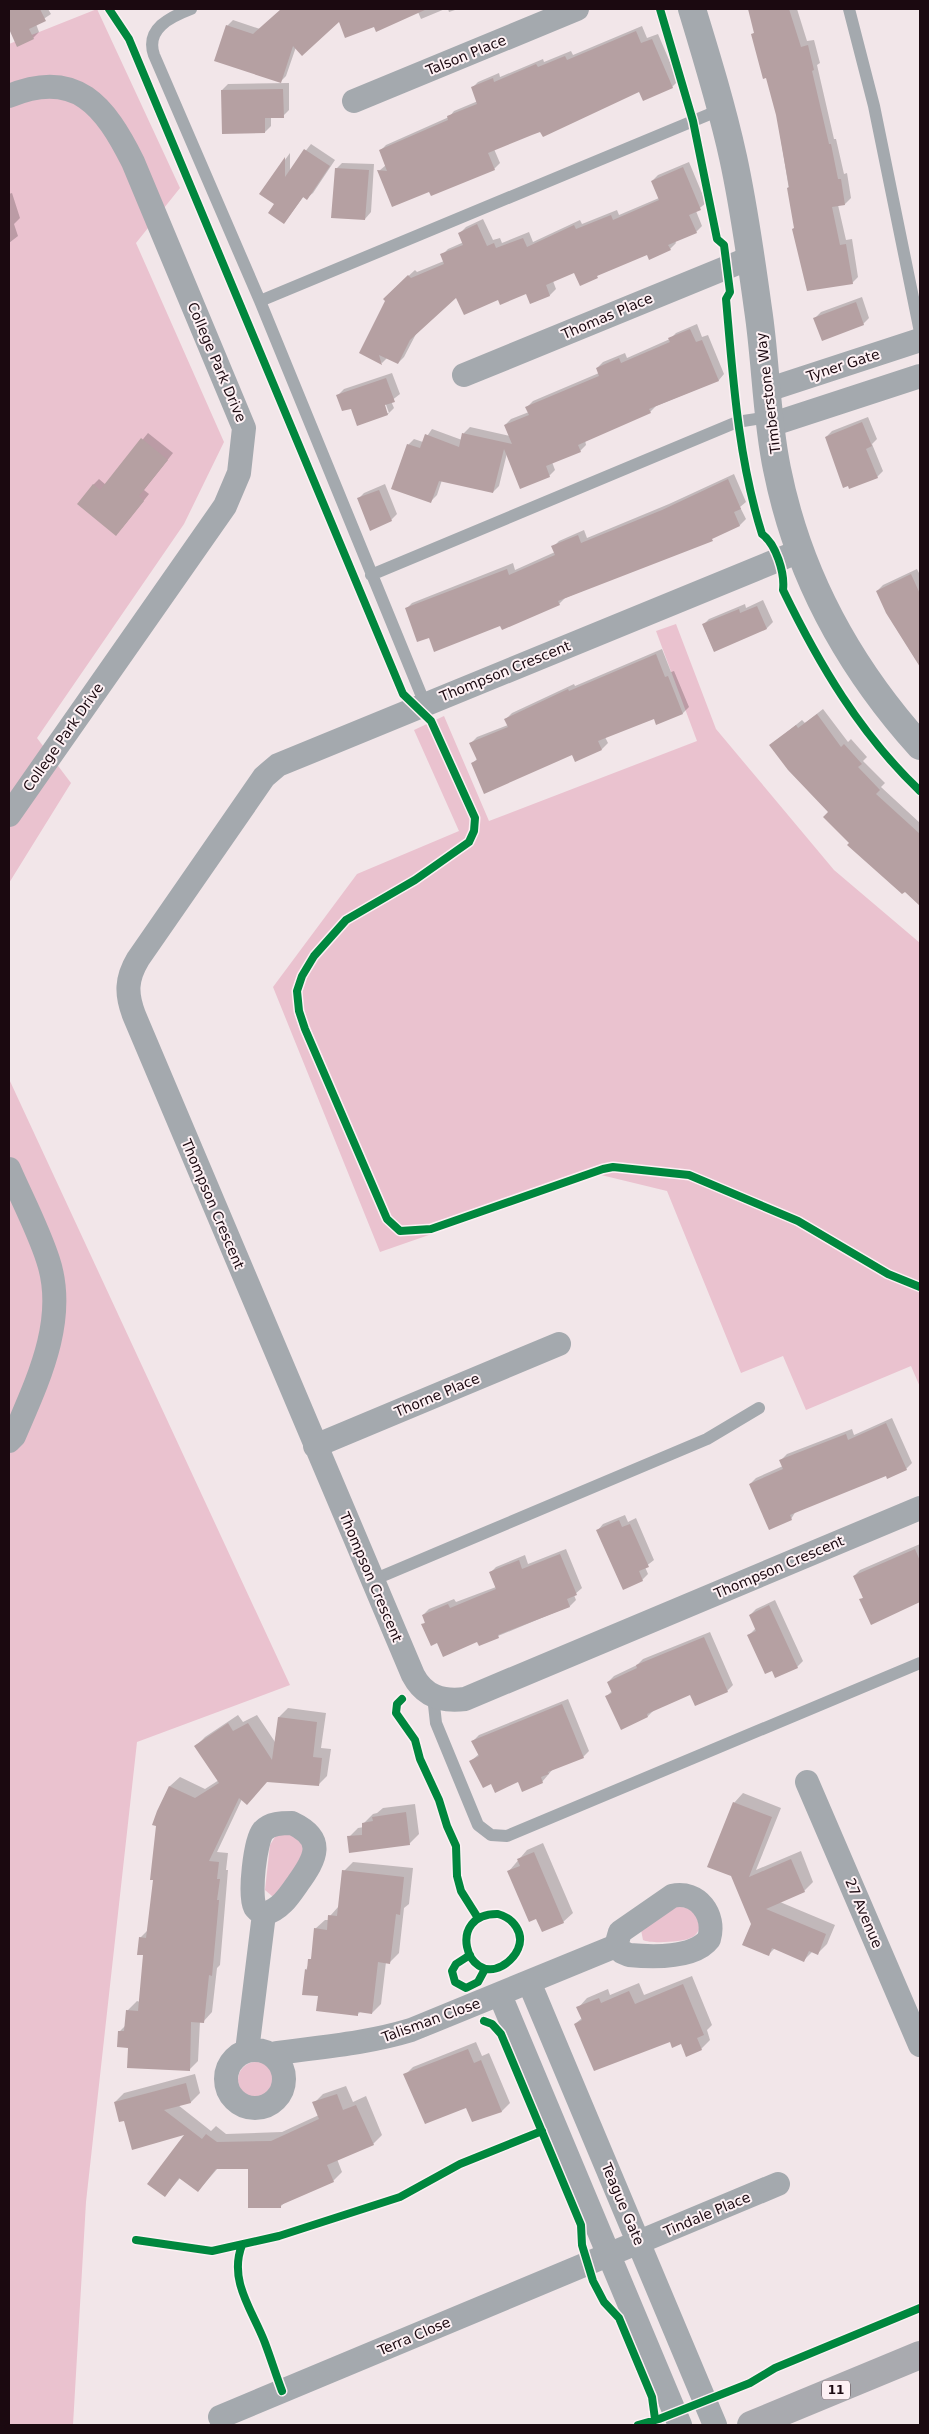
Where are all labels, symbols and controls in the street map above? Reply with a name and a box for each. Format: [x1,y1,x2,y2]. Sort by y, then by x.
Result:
street label: Talson Place [423,32,508,79]
street label: Thomas Place [558,290,655,343]
street label: College Park Drive [184,300,250,424]
street label: Timberstone Way [753,331,783,456]
street label: Tyner Gate [803,346,882,385]
street label: Thompson Crescent [436,637,573,705]
street label: College Park Drive [20,680,106,794]
street label: Thompson Crescent [178,1136,248,1272]
street label: Thorne Place [391,1370,482,1420]
street label: Thompson Crescent [336,1509,406,1645]
street label: Thompson Crescent [711,1532,847,1602]
street label: 27 Avenue [842,1876,886,1950]
street label: Talisman Close [379,1995,482,2046]
street label: Teague Gate [598,2160,648,2247]
street label: Tindale Place [660,2189,753,2240]
street label: Terra Close [374,2314,453,2359]
road number: 11 [822,2380,850,2400]

